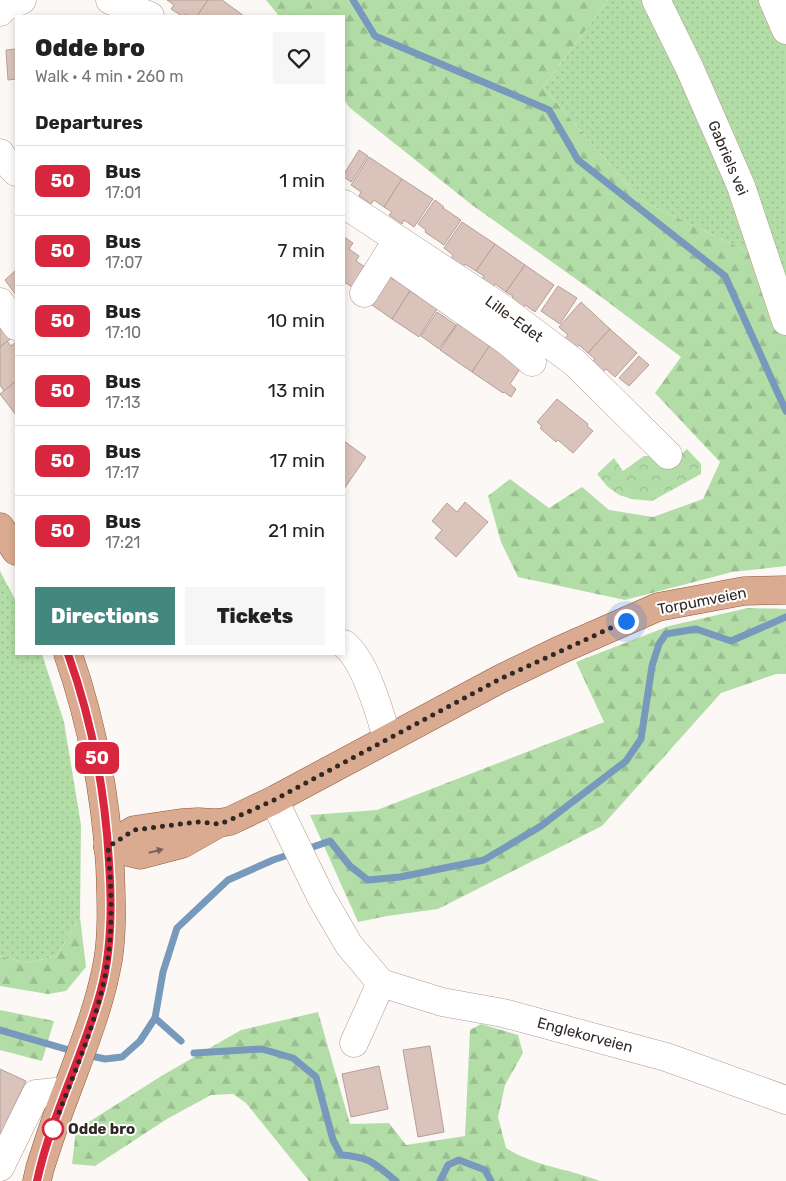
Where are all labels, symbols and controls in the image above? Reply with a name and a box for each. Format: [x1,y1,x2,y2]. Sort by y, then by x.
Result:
button: heart [273,32,325,84]
text: Odde bro [35,34,145,62]
text: Walk · 4 min · 260 m [35,67,184,86]
text: Departures [35,111,143,134]
street label: Gabriels vei [704,118,752,198]
text: Bus [105,160,141,183]
text: 1 min [279,169,325,192]
text: 50 [51,170,74,192]
text: 17:01 [105,183,141,202]
text: Bus [105,230,141,253]
text: 7 min [278,239,325,262]
text: 50 [51,240,74,262]
text: 17:07 [105,253,143,272]
street label: Lille-Edet [482,292,547,346]
text: Bus [105,300,141,323]
text: 10 min [267,309,325,332]
text: 50 [51,310,74,332]
text: 17:10 [105,323,141,342]
text: Bus [105,370,141,393]
text: 13 min [268,379,325,402]
text: 50 [51,380,74,402]
text: 17:13 [105,393,141,412]
text: Bus [105,440,141,463]
text: 17 min [269,449,325,472]
text: 50 [51,450,74,472]
text: 17:17 [105,463,139,482]
text: Bus [105,510,141,533]
text: 21 min [268,519,325,542]
text: 50 [51,520,74,542]
text: 17:21 [105,533,140,552]
street label: Torpumveien [656,584,748,618]
button: Directions [35,587,175,645]
button: Tickets [185,587,325,645]
your location [614,609,639,634]
line badge: 50 [74,742,120,774]
text: 50 [85,747,109,769]
one-way arrow [148,847,163,855]
street label: Englekorveien [535,1014,635,1056]
marker: Odde bro [42,1118,64,1140]
place label: Odde bro [68,1120,135,1138]

